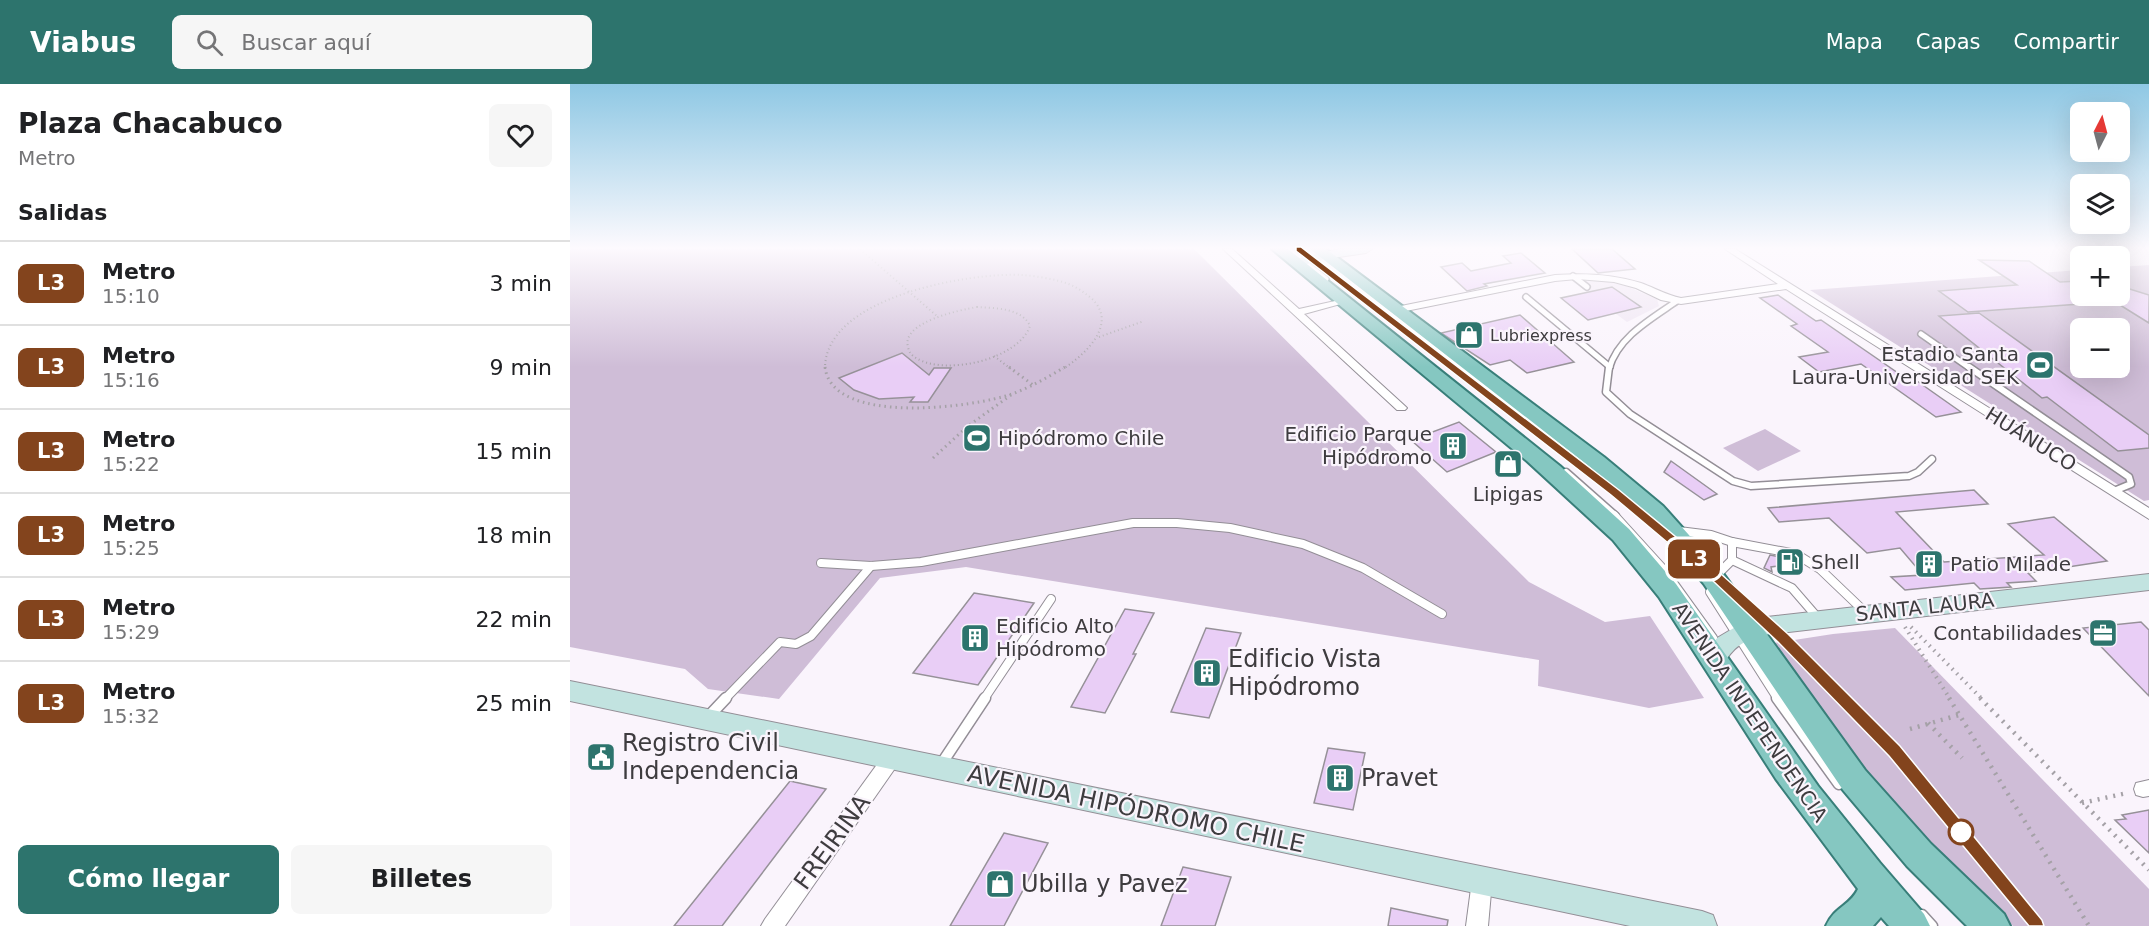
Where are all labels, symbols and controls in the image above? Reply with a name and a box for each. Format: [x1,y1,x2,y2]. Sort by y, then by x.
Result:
search box [172,15,592,69]
text: Viabus [30,26,136,59]
icon: search [193,26,226,59]
text: Buscar aquí [241,30,371,55]
text: Mapa [1826,30,1883,54]
text: Capas [1916,30,1980,54]
text: Compartir [2013,30,2119,54]
north arrow [2070,102,2130,162]
map controls [2070,102,2130,378]
button: heart [489,104,552,167]
text: Plaza Chacabuco [18,107,283,140]
text: Metro [18,146,75,170]
button: layers [2070,174,2130,234]
text: Salidas [18,200,107,225]
button: + [2070,246,2130,306]
text: Metro [102,259,175,284]
text: L3 [37,271,65,295]
text: 3 min [490,271,552,296]
text: 15:10 [102,284,160,308]
button: − [2070,318,2130,378]
shop icon: Lubriexpress [1453,319,1485,351]
place label: Lubriexpress [1490,326,1592,345]
place label: Estadio Santa Laura-Universidad SEK [1792,342,2020,389]
text: Metro [102,343,175,368]
sports icon: Estadio Santa Laura-Universidad SEK [2024,349,2056,381]
text: L3 [37,355,65,379]
text: 9 min [490,355,552,380]
text: 15:16 [102,368,160,392]
street label: HUÁNUCO [1981,402,2081,476]
sports icon: Hipódromo Chile [961,422,993,454]
place label: Edificio Parque Hipódromo [1284,422,1432,469]
place label: Hipódromo Chile [998,426,1164,450]
text: Metro [102,427,175,452]
building icon: Edificio Parque Hipódromo [1437,430,1469,462]
text: L3 [37,439,65,463]
text: 15 min [476,439,552,464]
shop icon: Lipigas [1492,448,1524,480]
text: 15:22 [102,452,160,476]
place label: Lipigas [1473,482,1543,506]
text: Metro [102,511,175,536]
text: L3 [37,523,65,547]
text: 18 min [476,523,552,548]
text: 15:25 [102,536,160,560]
line badge: L3 [1667,540,1721,578]
fuel station icon: Shell [1774,546,1806,578]
text: L3 [1680,547,1708,571]
building icon: Patio Milade [1913,548,1945,580]
place label: Shell [1811,550,1860,574]
place label: Patio Milade [1950,552,2071,576]
street label: SANTA LAURA [1855,588,1996,626]
text: Metro [102,595,175,620]
street label: AVENIDA INDEPENDENCIA [1667,598,1833,827]
text: L3 [37,607,65,631]
text: 22 min [476,607,552,632]
place label: Edificio Alto Hipódromo [996,614,1114,661]
office icon: Contabilidades [2087,617,2119,649]
text: 15:29 [102,620,160,644]
place label: Contabilidades [1933,621,2082,645]
building icon: Edificio Alto Hipódromo [959,622,991,654]
place label: Edificio Vista Hipódromo [1228,645,1382,701]
building icon: Edificio Vista Hipódromo [1191,657,1223,689]
text: Metro [102,679,175,704]
text: L3 [37,691,65,715]
text: 25 min [476,691,552,716]
text: 15:32 [102,704,160,728]
place label: Registro Civil Independencia [622,729,799,785]
public building icon: Registro Civil Independencia [585,741,617,773]
street label: AVENIDA HIPÓDROMO CHILE [965,758,1307,858]
building icon: Pravet [1324,762,1356,794]
place label: Pravet [1361,764,1438,792]
street label: FREIRINA [788,788,876,895]
unlabelled marker [1948,819,1974,845]
button: Cómo llegar [18,845,279,914]
button: Billetes [291,845,552,914]
shop icon: Ubilla y Pavez [984,868,1016,900]
place label: Ubilla y Pavez [1021,870,1188,898]

